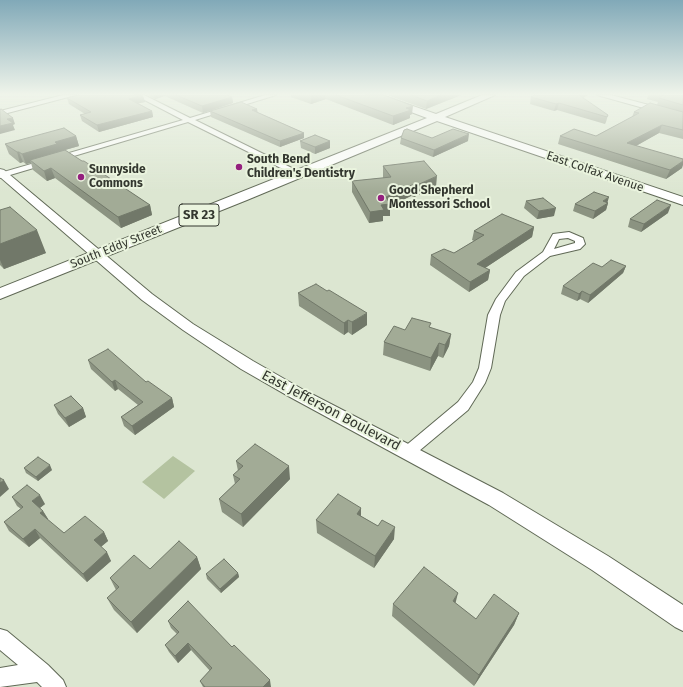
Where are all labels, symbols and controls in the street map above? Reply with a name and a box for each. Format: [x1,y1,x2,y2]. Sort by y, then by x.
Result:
street label: East Colfax Avenue [544,149,646,195]
place label: South Bend Children's Dentistry [247,153,355,181]
marker: South Bend Children's Dentistry [234,162,244,172]
place label: Sunnyside Commons [89,163,146,191]
marker: Sunnyside Commons [76,172,86,182]
place label: Good Shepherd Montessori School [389,184,490,212]
marker: Good Shepherd Montessori School [376,193,386,203]
road number: SR 23 [179,204,219,226]
street label: South Eddy Street [68,222,164,272]
street label: East Jefferson Boulevard [259,367,403,455]

